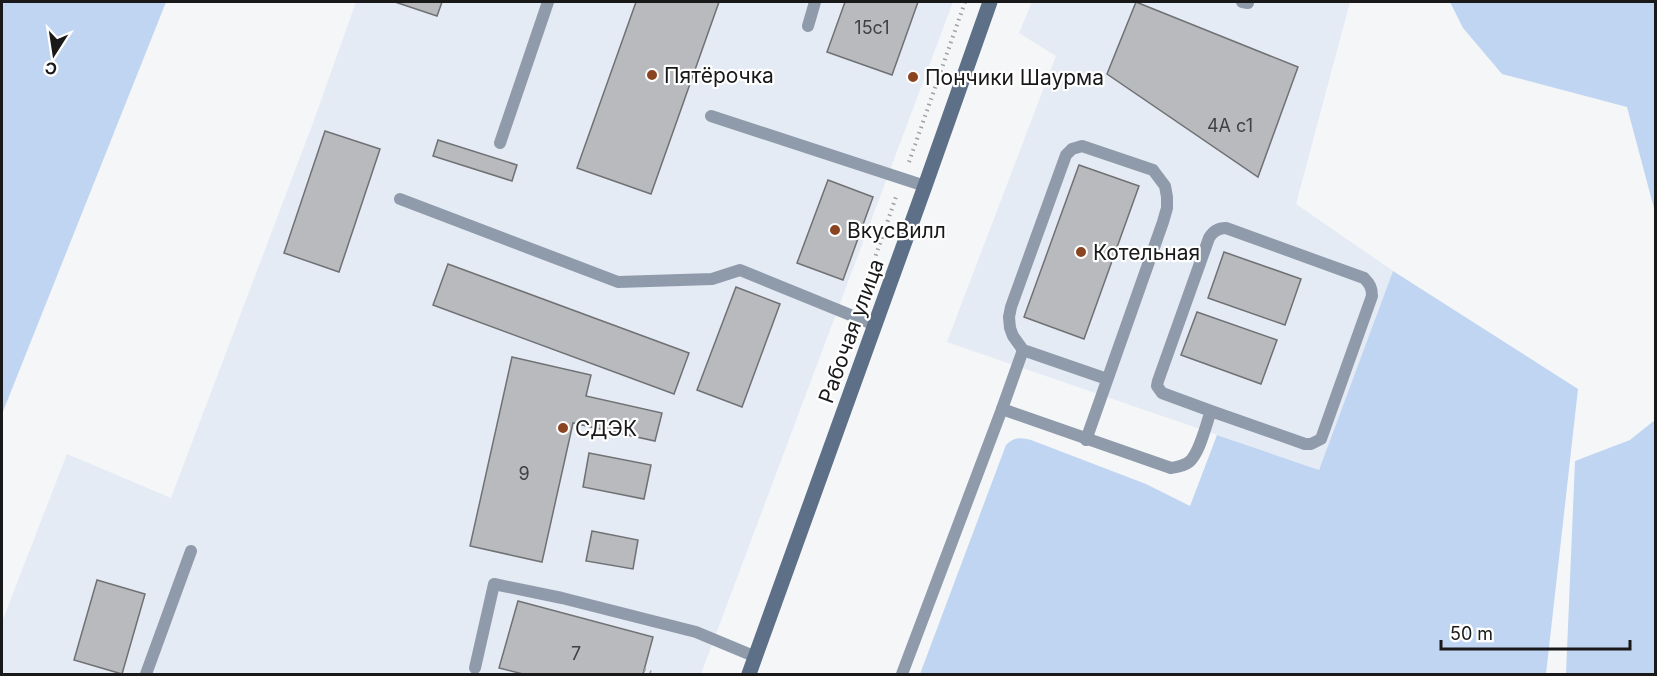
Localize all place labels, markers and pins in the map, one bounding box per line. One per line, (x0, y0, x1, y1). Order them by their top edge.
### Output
place label: Пятёрочка (664, 63, 774, 88)
place label: Пончики Шаурма (925, 65, 1104, 90)
marker: Пятёрочка (645, 68, 659, 82)
marker: Пончики Шаурма (906, 70, 920, 84)
place label: ВкусВилл (847, 218, 946, 243)
marker: ВкусВилл (828, 223, 842, 237)
place label: Котельная (1093, 240, 1200, 265)
marker: Котельная (1074, 245, 1088, 259)
place label: СДЭК (575, 416, 637, 441)
marker: СДЭК (556, 421, 570, 435)

